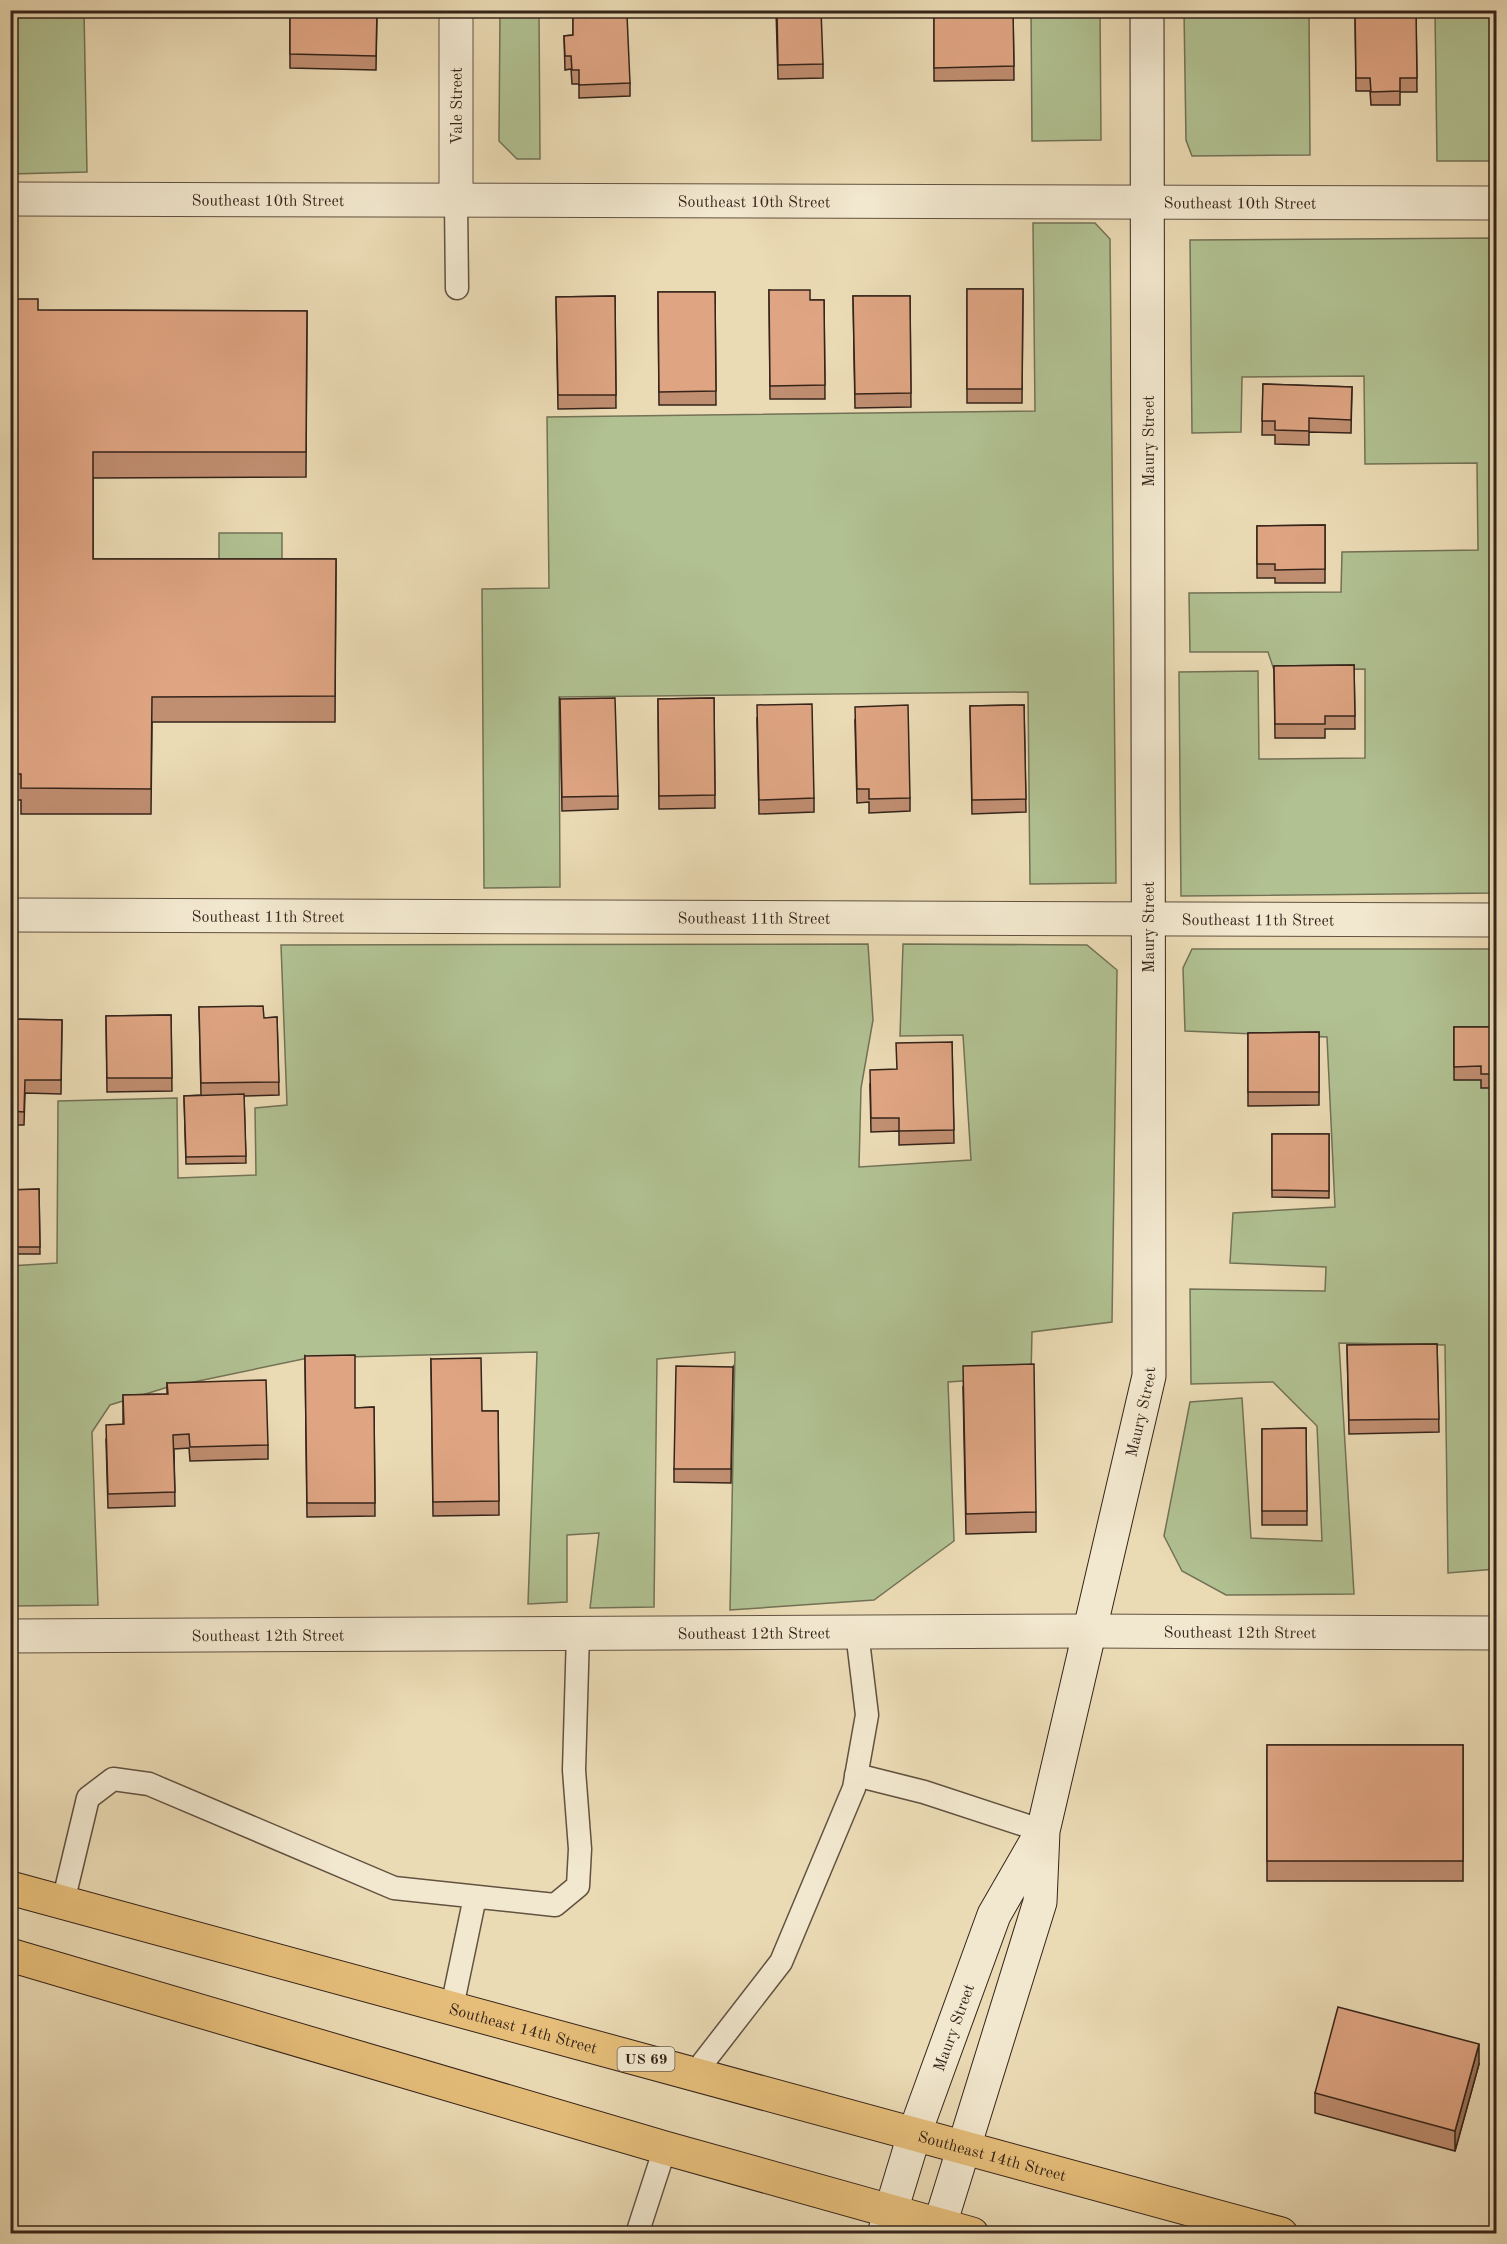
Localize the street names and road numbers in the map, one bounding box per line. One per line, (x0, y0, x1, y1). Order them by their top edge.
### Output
street label: Vale Street (450, 67, 466, 145)
street label: Southeast 10th Street (192, 193, 345, 210)
street label: Southeast 10th Street (678, 195, 831, 211)
street label: Southeast 10th Street (1164, 196, 1317, 213)
street label: Maury Street (1142, 395, 1158, 487)
street label: Maury Street (1142, 881, 1158, 973)
street label: Southeast 11th Street (192, 910, 345, 926)
street label: Southeast 11th Street (678, 911, 831, 928)
street label: Southeast 11th Street (1182, 913, 1335, 929)
street label: Maury Street (1124, 1367, 1160, 1459)
street label: Southeast 12th Street (1164, 1625, 1317, 1642)
street label: Southeast 12th Street (678, 1626, 831, 1643)
street label: Southeast 12th Street (192, 1628, 345, 1645)
street label: Maury Street (932, 1982, 978, 2074)
street label: Southeast 14th Street (447, 2002, 599, 2058)
road number: US 69 (618, 2047, 674, 2071)
street label: Southeast 14th Street (916, 2130, 1068, 2185)

